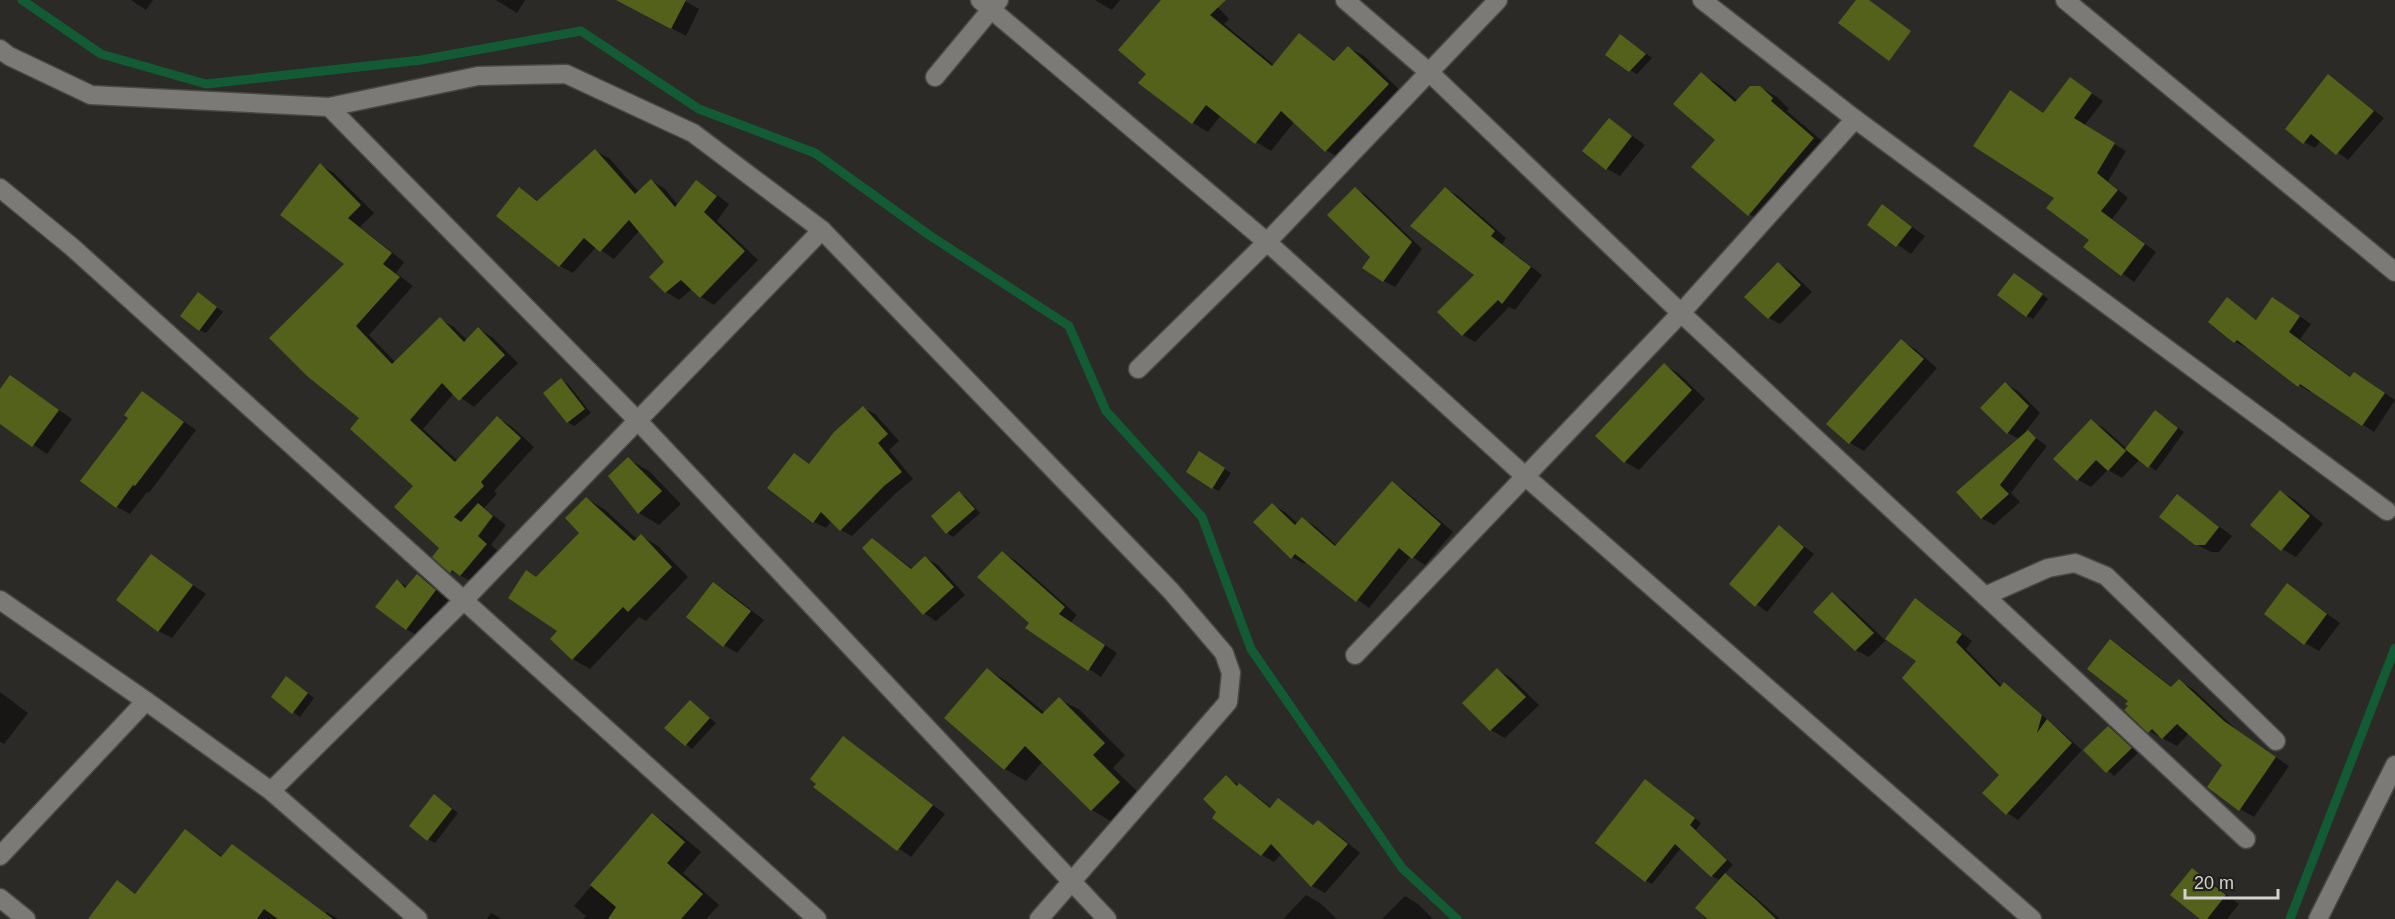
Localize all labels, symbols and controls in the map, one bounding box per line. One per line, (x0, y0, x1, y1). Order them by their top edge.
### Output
scale bar (2185, 862, 2278, 900)
text: 20 m (2194, 873, 2234, 893)

